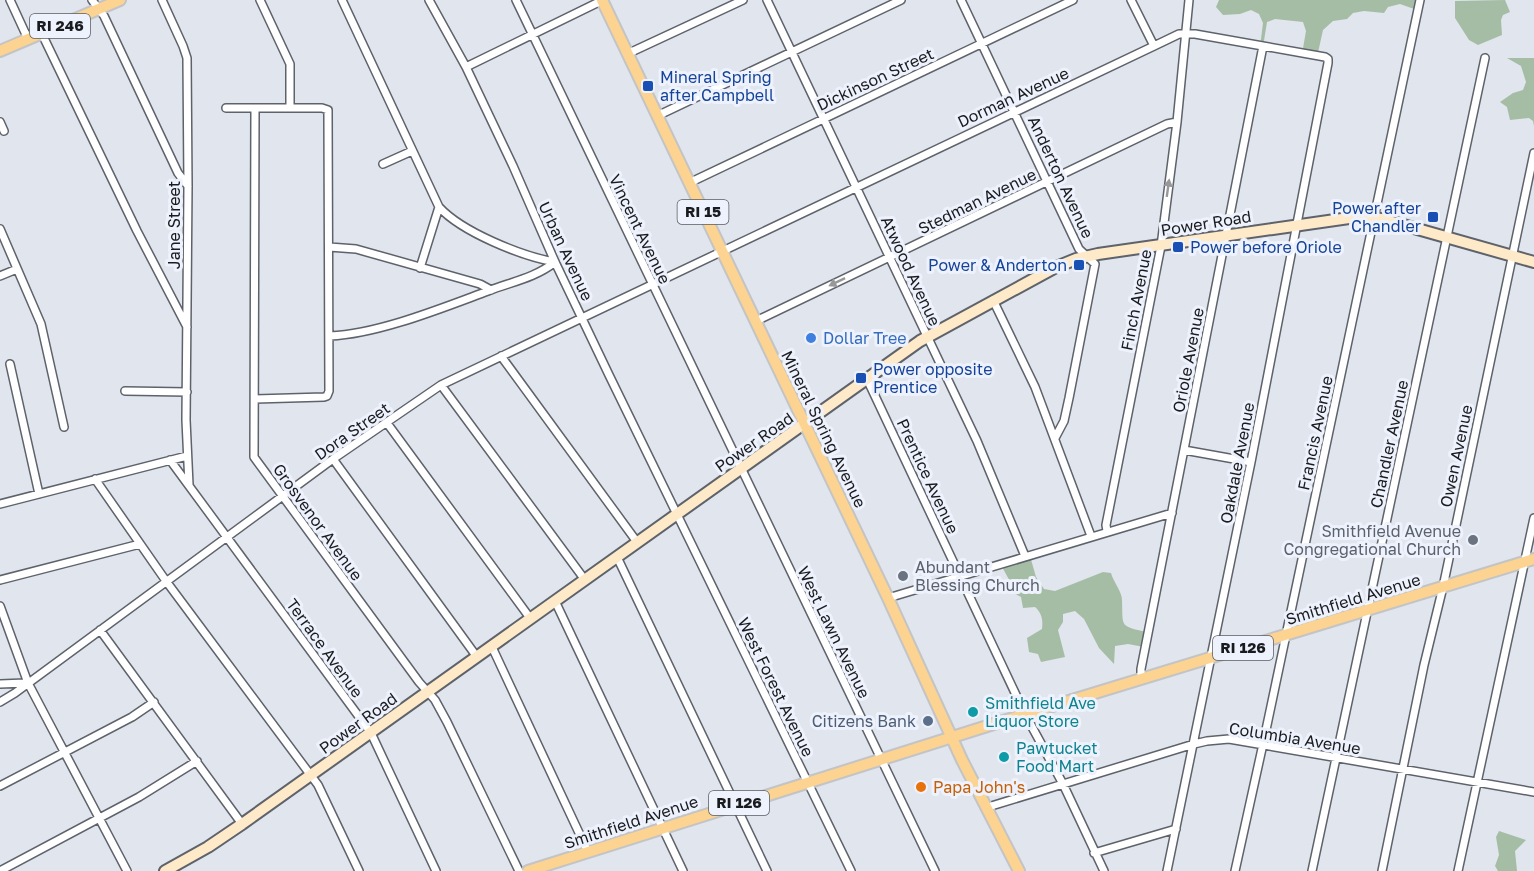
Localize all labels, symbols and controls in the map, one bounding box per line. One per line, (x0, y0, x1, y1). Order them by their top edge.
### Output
road number: RI 246 (30, 14, 90, 38)
street label: Dickinson Street (813, 43, 937, 115)
street label: Dorman Avenue (954, 62, 1072, 132)
place label: Mineral Spring after Campbell (660, 67, 774, 105)
marker: Mineral Spring after Campbell (641, 79, 655, 93)
street label: Anderton Avenue (1024, 113, 1098, 241)
street label: Stedman Avenue (915, 164, 1039, 238)
street label: Vincent Avenue (605, 171, 675, 287)
one-way arrow (1164, 178, 1173, 197)
street label: Jane Street (164, 181, 184, 269)
street label: Urban Avenue (534, 198, 598, 304)
place label: Power after Chandler (1332, 198, 1421, 236)
road number: RI 15 (678, 200, 728, 224)
street label: Power Road (1159, 206, 1253, 240)
marker: Power after Chandler (1426, 210, 1440, 224)
street label: Atwood Avenue (877, 213, 945, 329)
place label: Power before Oriole (1190, 237, 1342, 257)
marker: Power before Oriole (1171, 240, 1185, 254)
street label: Finch Avenue (1116, 248, 1156, 352)
place label: Power & Anderton (928, 255, 1067, 275)
marker: Power & Anderton (1072, 258, 1086, 272)
one-way arrow (828, 278, 845, 287)
street label: Oriole Avenue (1168, 306, 1208, 414)
place label: Dollar Tree (823, 328, 906, 348)
marker: Dollar Tree (804, 331, 818, 345)
street label: Mineral Spring Avenue (777, 347, 871, 511)
place label: Power opposite Prentice (873, 359, 992, 397)
marker: Power opposite Prentice (854, 371, 868, 385)
street label: Francis Avenue (1293, 374, 1337, 492)
street label: Chandler Avenue (1366, 378, 1412, 510)
street label: Dora Street (311, 398, 393, 464)
street label: Oakdale Avenue (1215, 401, 1259, 525)
street label: Owen Avenue (1435, 403, 1477, 509)
street label: Power Road (711, 408, 797, 476)
street label: Prentice Avenue (893, 415, 963, 537)
street label: Grosvenor Avenue (269, 460, 367, 584)
place label: Smithfield Avenue Congregational Church (1283, 521, 1461, 559)
marker: Smithfield Avenue Congregational Church (1466, 533, 1480, 547)
place label: Abundant Blessing Church (915, 557, 1040, 595)
street label: West Lawn Avenue (793, 563, 875, 701)
marker: Abundant Blessing Church (896, 569, 910, 583)
street label: Smithfield Avenue (1283, 569, 1423, 629)
street label: Terrace Avenue (282, 595, 368, 701)
street label: West Forest Avenue (734, 614, 818, 760)
road number: RI 126 (1213, 636, 1273, 660)
street label: Power Road (315, 688, 401, 758)
place label: Smithfield Ave Liquor Store (985, 693, 1096, 731)
marker: Smithfield Ave Liquor Store (966, 705, 980, 719)
place label: Citizens Bank (812, 711, 916, 731)
marker: Citizens Bank (921, 714, 935, 728)
street label: Columbia Avenue (1228, 718, 1362, 758)
place label: Pawtucket Food Mart (1016, 738, 1098, 776)
marker: Pawtucket Food Mart (997, 750, 1011, 764)
place label: Papa John's (933, 777, 1025, 797)
marker: Papa John's (914, 780, 928, 794)
street label: Smithfield Avenue (562, 791, 700, 853)
road number: RI 126 (709, 791, 769, 815)

